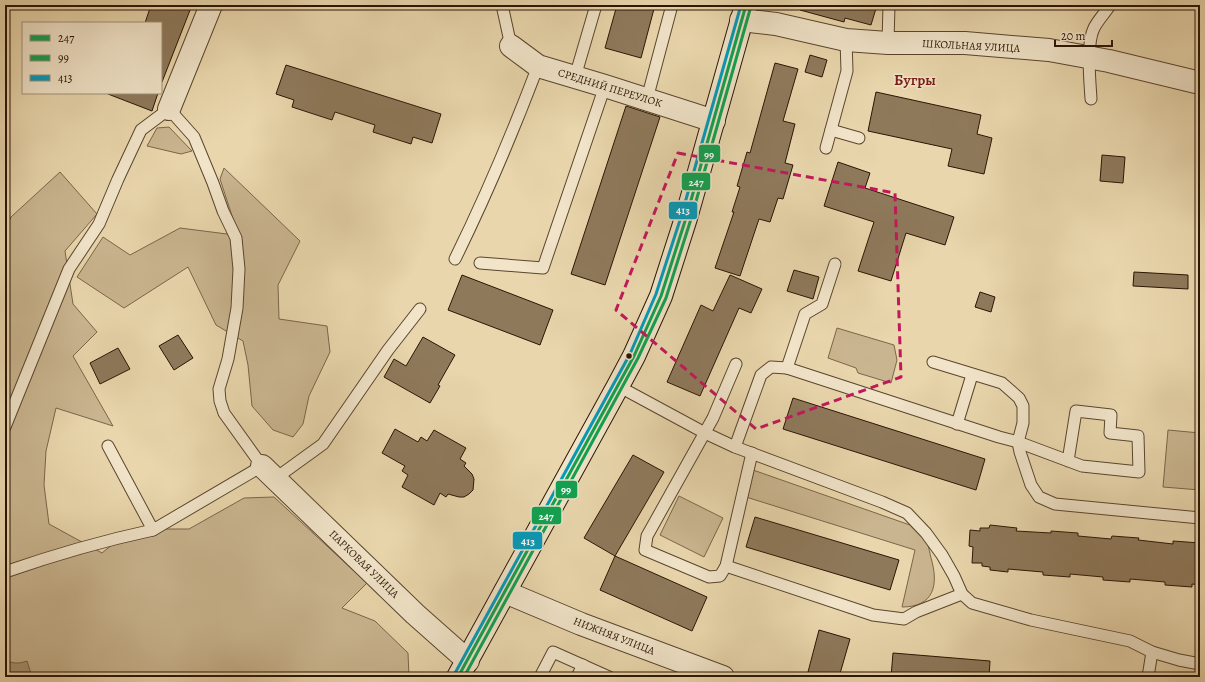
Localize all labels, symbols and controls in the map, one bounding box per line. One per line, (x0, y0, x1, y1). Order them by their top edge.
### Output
legend (22, 22, 162, 94)
scale bar (1055, 22, 1112, 48)
text: 20 m (1061, 28, 1085, 44)
text: 247 (58, 30, 75, 46)
street label: ШКОЛЬНАЯ УЛИЦА (922, 36, 1021, 56)
text: 99 (58, 50, 69, 66)
street label: СРЕДНИЙ ПЕРЕУЛОК (556, 65, 664, 111)
text: 413 (58, 70, 73, 86)
district label: Бугры (894, 70, 936, 90)
line badge: 99 (698, 144, 721, 163)
text: 99 (704, 147, 714, 162)
line badge: 247 (681, 172, 711, 191)
text: 247 (688, 175, 704, 190)
line badge: 413 (668, 201, 698, 220)
text: 413 (676, 203, 690, 218)
unlabelled marker (624, 351, 634, 361)
line badge: 99 (555, 480, 578, 499)
text: 99 (561, 482, 571, 497)
line badge: 247 (531, 506, 562, 525)
text: 247 (538, 509, 554, 524)
street label: ПАРКОВАЯ УЛИЦА (326, 527, 403, 602)
line badge: 413 (512, 531, 543, 550)
text: 413 (521, 534, 535, 549)
street label: НИЖНЯЯ УЛИЦА (571, 614, 657, 659)

